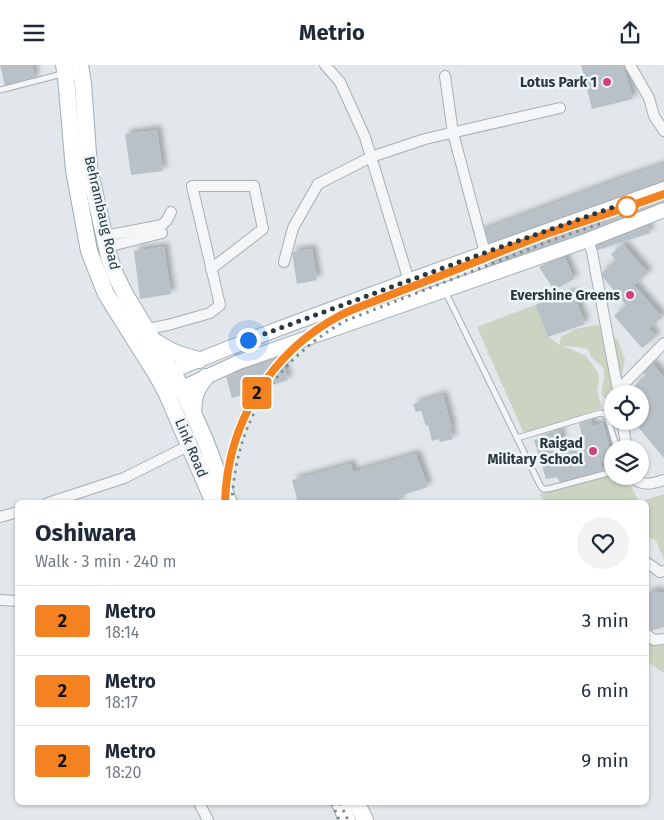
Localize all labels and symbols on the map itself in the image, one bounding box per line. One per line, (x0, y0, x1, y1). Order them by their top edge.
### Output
place label: Lotus Park 1 (520, 74, 597, 91)
marker: Lotus Park 1 (601, 76, 613, 88)
street label: Behrambaug Road (81, 155, 123, 271)
unlabelled marker (616, 196, 638, 218)
place label: Evershine Greens (510, 287, 620, 304)
marker: Evershine Greens (624, 289, 636, 301)
your location (236, 328, 261, 353)
line badge: 2 (241, 377, 273, 409)
street label: Link Road (171, 416, 211, 480)
place label: Raigad Military School (488, 435, 584, 468)
marker: Raigad Military School (587, 445, 599, 457)

